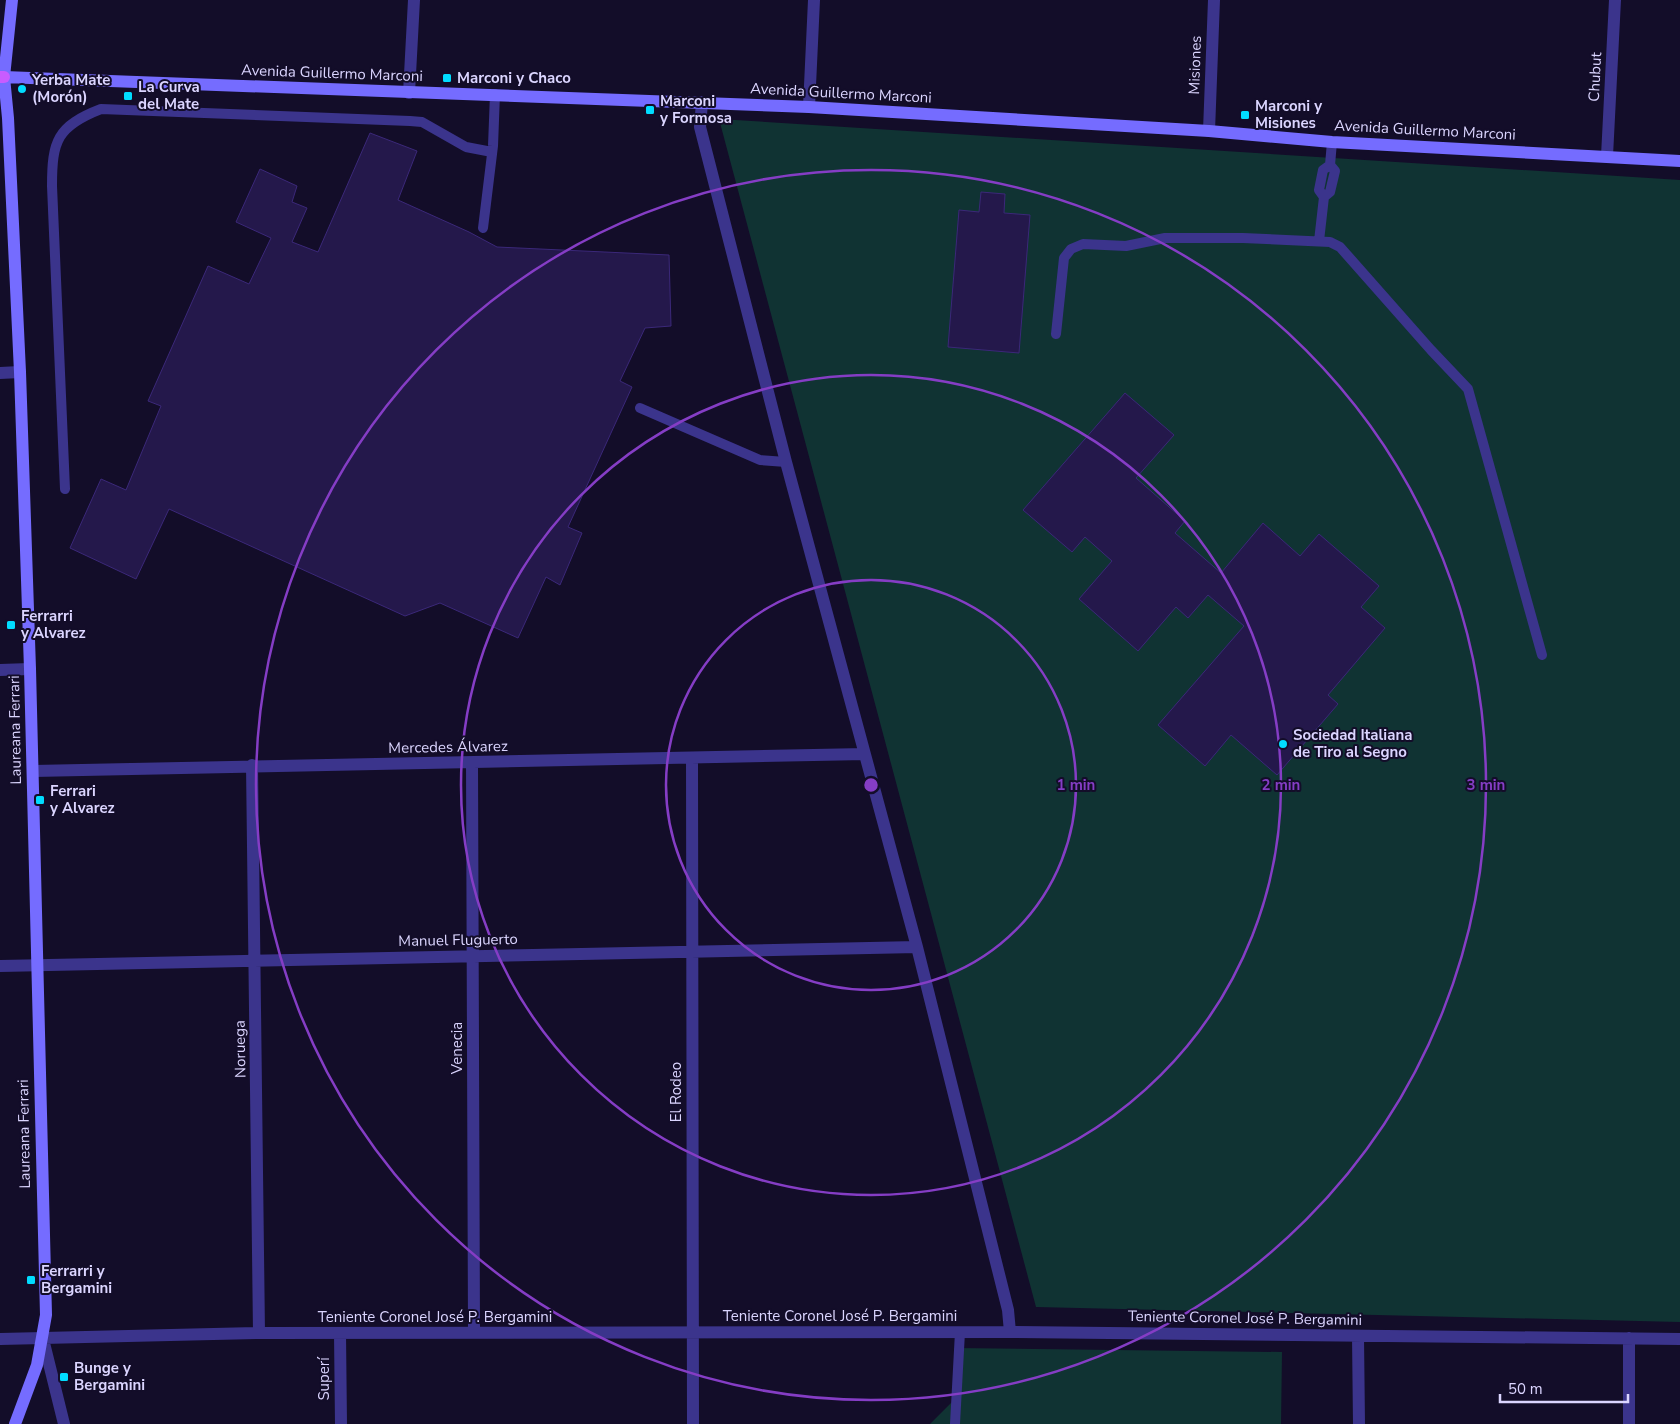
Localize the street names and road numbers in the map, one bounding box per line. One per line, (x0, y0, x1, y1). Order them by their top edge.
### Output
street label: Misiones (1184, 35, 1206, 95)
street label: Chubut (1584, 51, 1606, 102)
street label: Avenida Guillermo Marconi (241, 60, 423, 86)
street label: Avenida Guillermo Marconi (750, 78, 932, 108)
street label: Avenida Guillermo Marconi (1334, 115, 1516, 145)
street label: Laureana Ferrari (4, 675, 26, 785)
street label: Mercedes Álvarez (388, 736, 508, 758)
street label: Manuel Fluguerto (398, 929, 518, 951)
street label: Noruega (229, 1020, 251, 1078)
street label: Venecia (447, 1022, 467, 1075)
street label: El Rodeo (666, 1062, 686, 1122)
street label: Laureana Ferrari (13, 1079, 35, 1189)
street label: Teniente Coronel José P. Bergamini (723, 1306, 957, 1326)
street label: Teniente Coronel José P. Bergamini (1128, 1306, 1362, 1330)
street label: Teniente Coronel José P. Bergamini (318, 1307, 552, 1327)
street label: Superí (314, 1356, 334, 1401)

